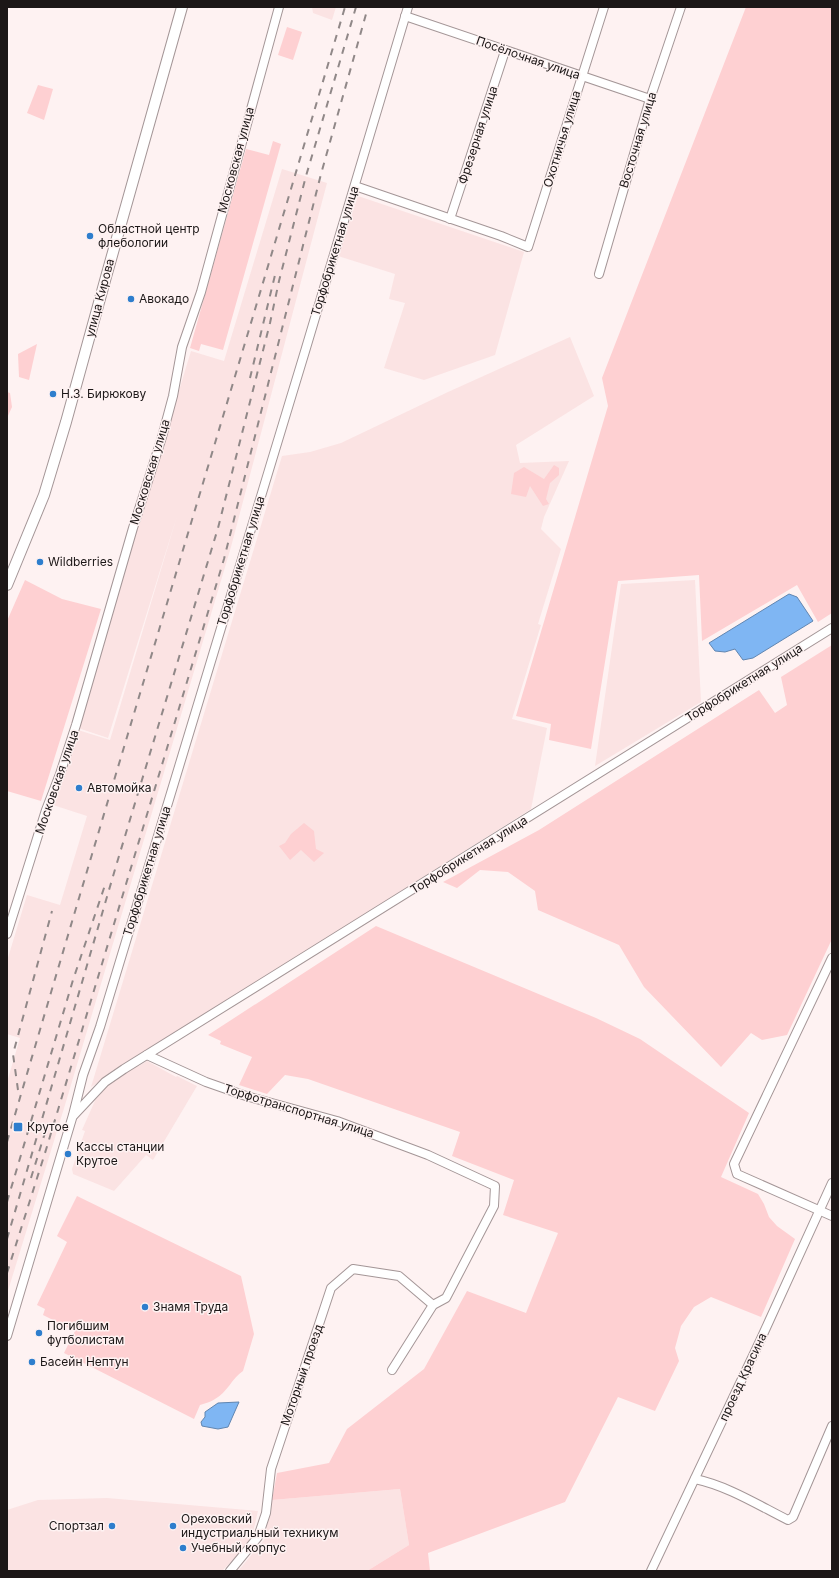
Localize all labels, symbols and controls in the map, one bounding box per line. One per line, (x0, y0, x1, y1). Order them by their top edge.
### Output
street label: Посёлочная улица (474, 33, 582, 82)
street label: Фрезерная улица (455, 84, 500, 186)
street label: Охотничья улица (540, 89, 583, 189)
street label: Восточная улица (616, 90, 659, 190)
street label: Московская улица (214, 105, 257, 215)
street label: Торфобрикетная улица (308, 184, 361, 318)
place label: Областной центр флебологии (98, 221, 200, 250)
marker: Областной центр флебологии (85, 231, 95, 241)
street label: улица Кирова (82, 257, 117, 339)
place label: Авокадо (139, 291, 189, 306)
marker: Авокадо (126, 294, 136, 304)
place label: Н.З. Бирюкову (61, 386, 147, 401)
marker: Н.З. Бирюкову (48, 389, 58, 399)
street label: Московская улица (126, 417, 173, 526)
street label: Торфобрикетная улица (214, 494, 267, 628)
place label: Wildberries (48, 554, 113, 569)
marker: Wildberries (35, 557, 45, 567)
street label: Торфобрикетная улица (682, 640, 805, 725)
street label: Московская улица (32, 728, 81, 836)
place label: Автомойка (87, 780, 151, 795)
marker: Автомойка (74, 783, 84, 793)
street label: Торфобрикетная улица (120, 804, 173, 938)
street label: Торфобрикетная улица (407, 812, 530, 897)
street label: Торфотранспортная улица (222, 1081, 376, 1141)
place label: Крутое (27, 1119, 69, 1134)
marker: Крутое (12, 1121, 24, 1133)
place label: Кассы станции Крутое (76, 1139, 164, 1168)
marker: Кассы станции Крутое (63, 1149, 73, 1159)
place label: Знамя Труда (153, 1299, 228, 1314)
marker: Знамя Труда (140, 1302, 150, 1312)
place label: Погибшим футболистам (47, 1318, 124, 1347)
street label: Моторный проезд (277, 1322, 326, 1428)
marker: Погибшим футболистам (34, 1328, 44, 1338)
street label: проезд Красина (716, 1330, 770, 1423)
place label: Басейн Нептун (40, 1354, 129, 1369)
marker: Басейн Нептун (27, 1357, 37, 1367)
place label: Ореховский индустриальный техникум (181, 1511, 338, 1540)
place label: Спортзал (49, 1518, 104, 1533)
marker: Спортзал (107, 1521, 117, 1531)
marker: Ореховский индустриальный техникум (168, 1521, 178, 1531)
place label: Учебный корпус (191, 1540, 286, 1555)
marker: Учебный корпус (178, 1543, 188, 1553)

